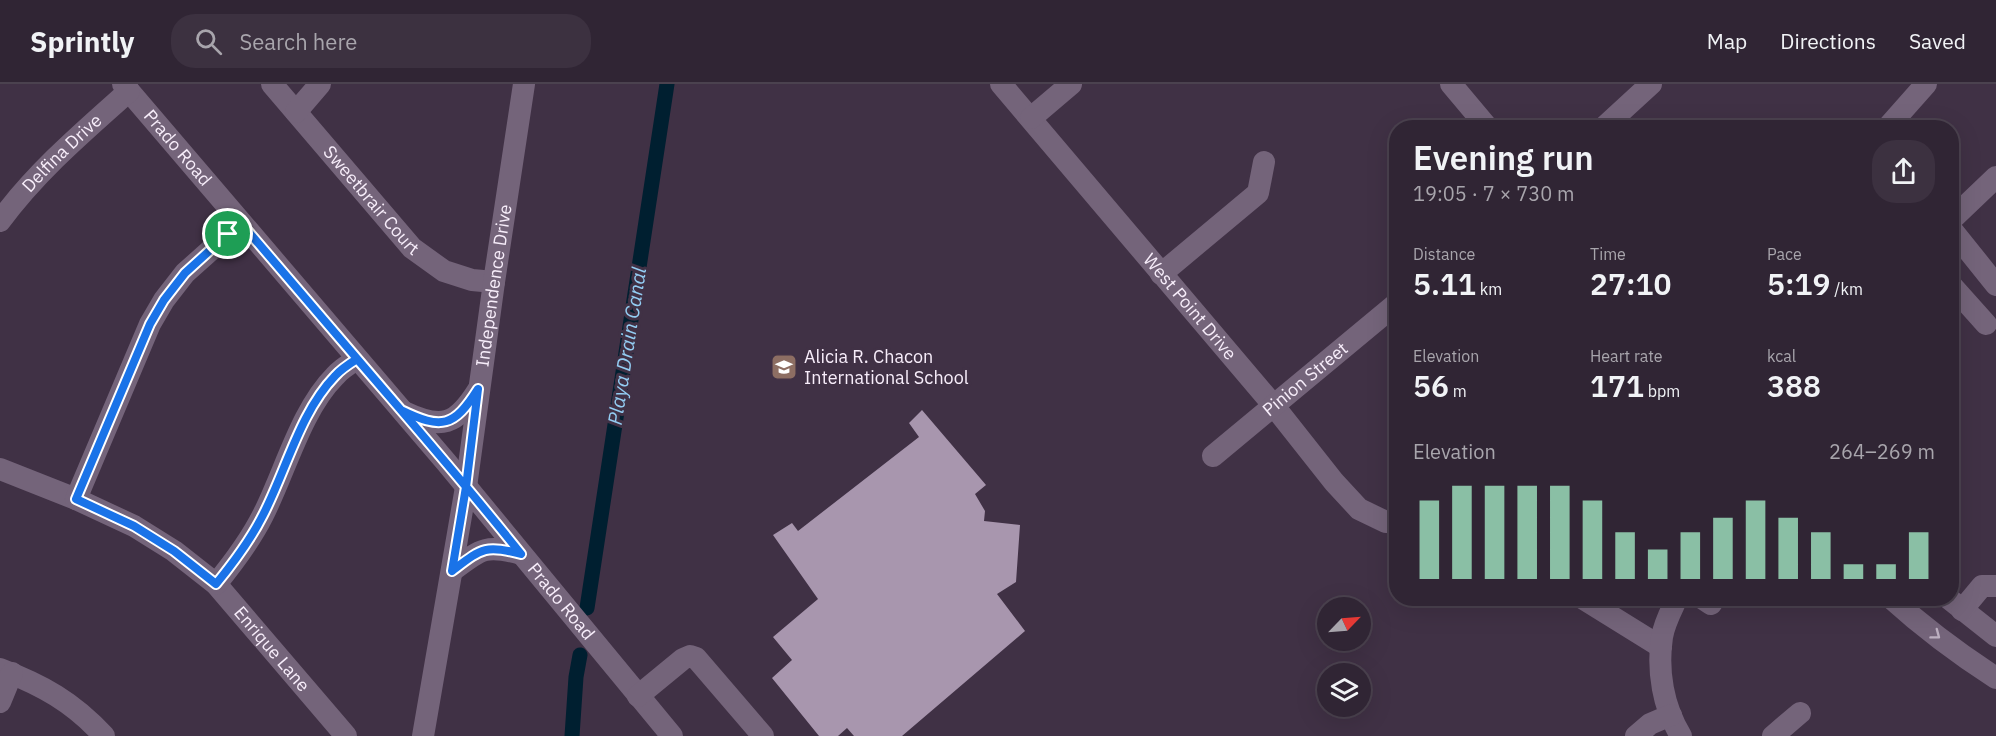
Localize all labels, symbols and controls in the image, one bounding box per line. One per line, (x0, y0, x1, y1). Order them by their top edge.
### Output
search box (171, 14, 591, 68)
text: Sprintly (30, 23, 135, 60)
icon: search (192, 25, 225, 58)
text: Search here (240, 27, 357, 56)
text: Map (1707, 27, 1747, 55)
text: Directions (1780, 27, 1876, 55)
text: Saved (1909, 27, 1966, 55)
street label: Prado Road (139, 105, 217, 190)
street label: Delfina Drive (17, 109, 107, 197)
text: Evening run (1413, 136, 1594, 179)
button: share (1872, 140, 1935, 203)
street label: Sweetbrair Court (319, 141, 424, 260)
text: 19:05 · 7 × 730 m (1413, 180, 1574, 207)
street label: Independence Drive (471, 203, 517, 368)
pin (202, 208, 253, 259)
icon: arrive (211, 217, 244, 250)
text: Distance (1413, 244, 1475, 264)
text: Time (1590, 244, 1626, 264)
text: Pace (1767, 244, 1802, 264)
street label: West Point Drive (1139, 248, 1242, 365)
water label: Playa Drain Canal (601, 264, 652, 427)
text: 5.11 (1413, 264, 1476, 303)
text: 27:10 (1590, 264, 1672, 303)
text: 5:19 (1767, 264, 1831, 303)
text: km (1476, 279, 1502, 299)
text: /km (1831, 279, 1863, 299)
street label: Pinion Street (1258, 337, 1352, 421)
place label: Alicia R. Chacon International School (804, 345, 969, 389)
text: Elevation (1413, 346, 1479, 366)
text: Heart rate (1590, 346, 1663, 366)
text: kcal (1767, 346, 1796, 366)
school or university icon: Alicia R. Chacon International School (769, 352, 799, 382)
text: 56 (1413, 366, 1449, 405)
text: 171 (1590, 366, 1644, 405)
text: 388 (1767, 366, 1821, 405)
text: m (1449, 381, 1467, 401)
text: bpm (1644, 381, 1680, 401)
text: Elevation (1413, 438, 1496, 465)
text: 264–269 m (1829, 438, 1935, 465)
street label: Prado Road (523, 558, 600, 644)
north arrow (1317, 597, 1371, 651)
map controls (1317, 597, 1371, 717)
street label: Enrique Lane (229, 601, 315, 696)
one-way arrow (1929, 628, 1940, 639)
button: layers (1317, 663, 1371, 717)

